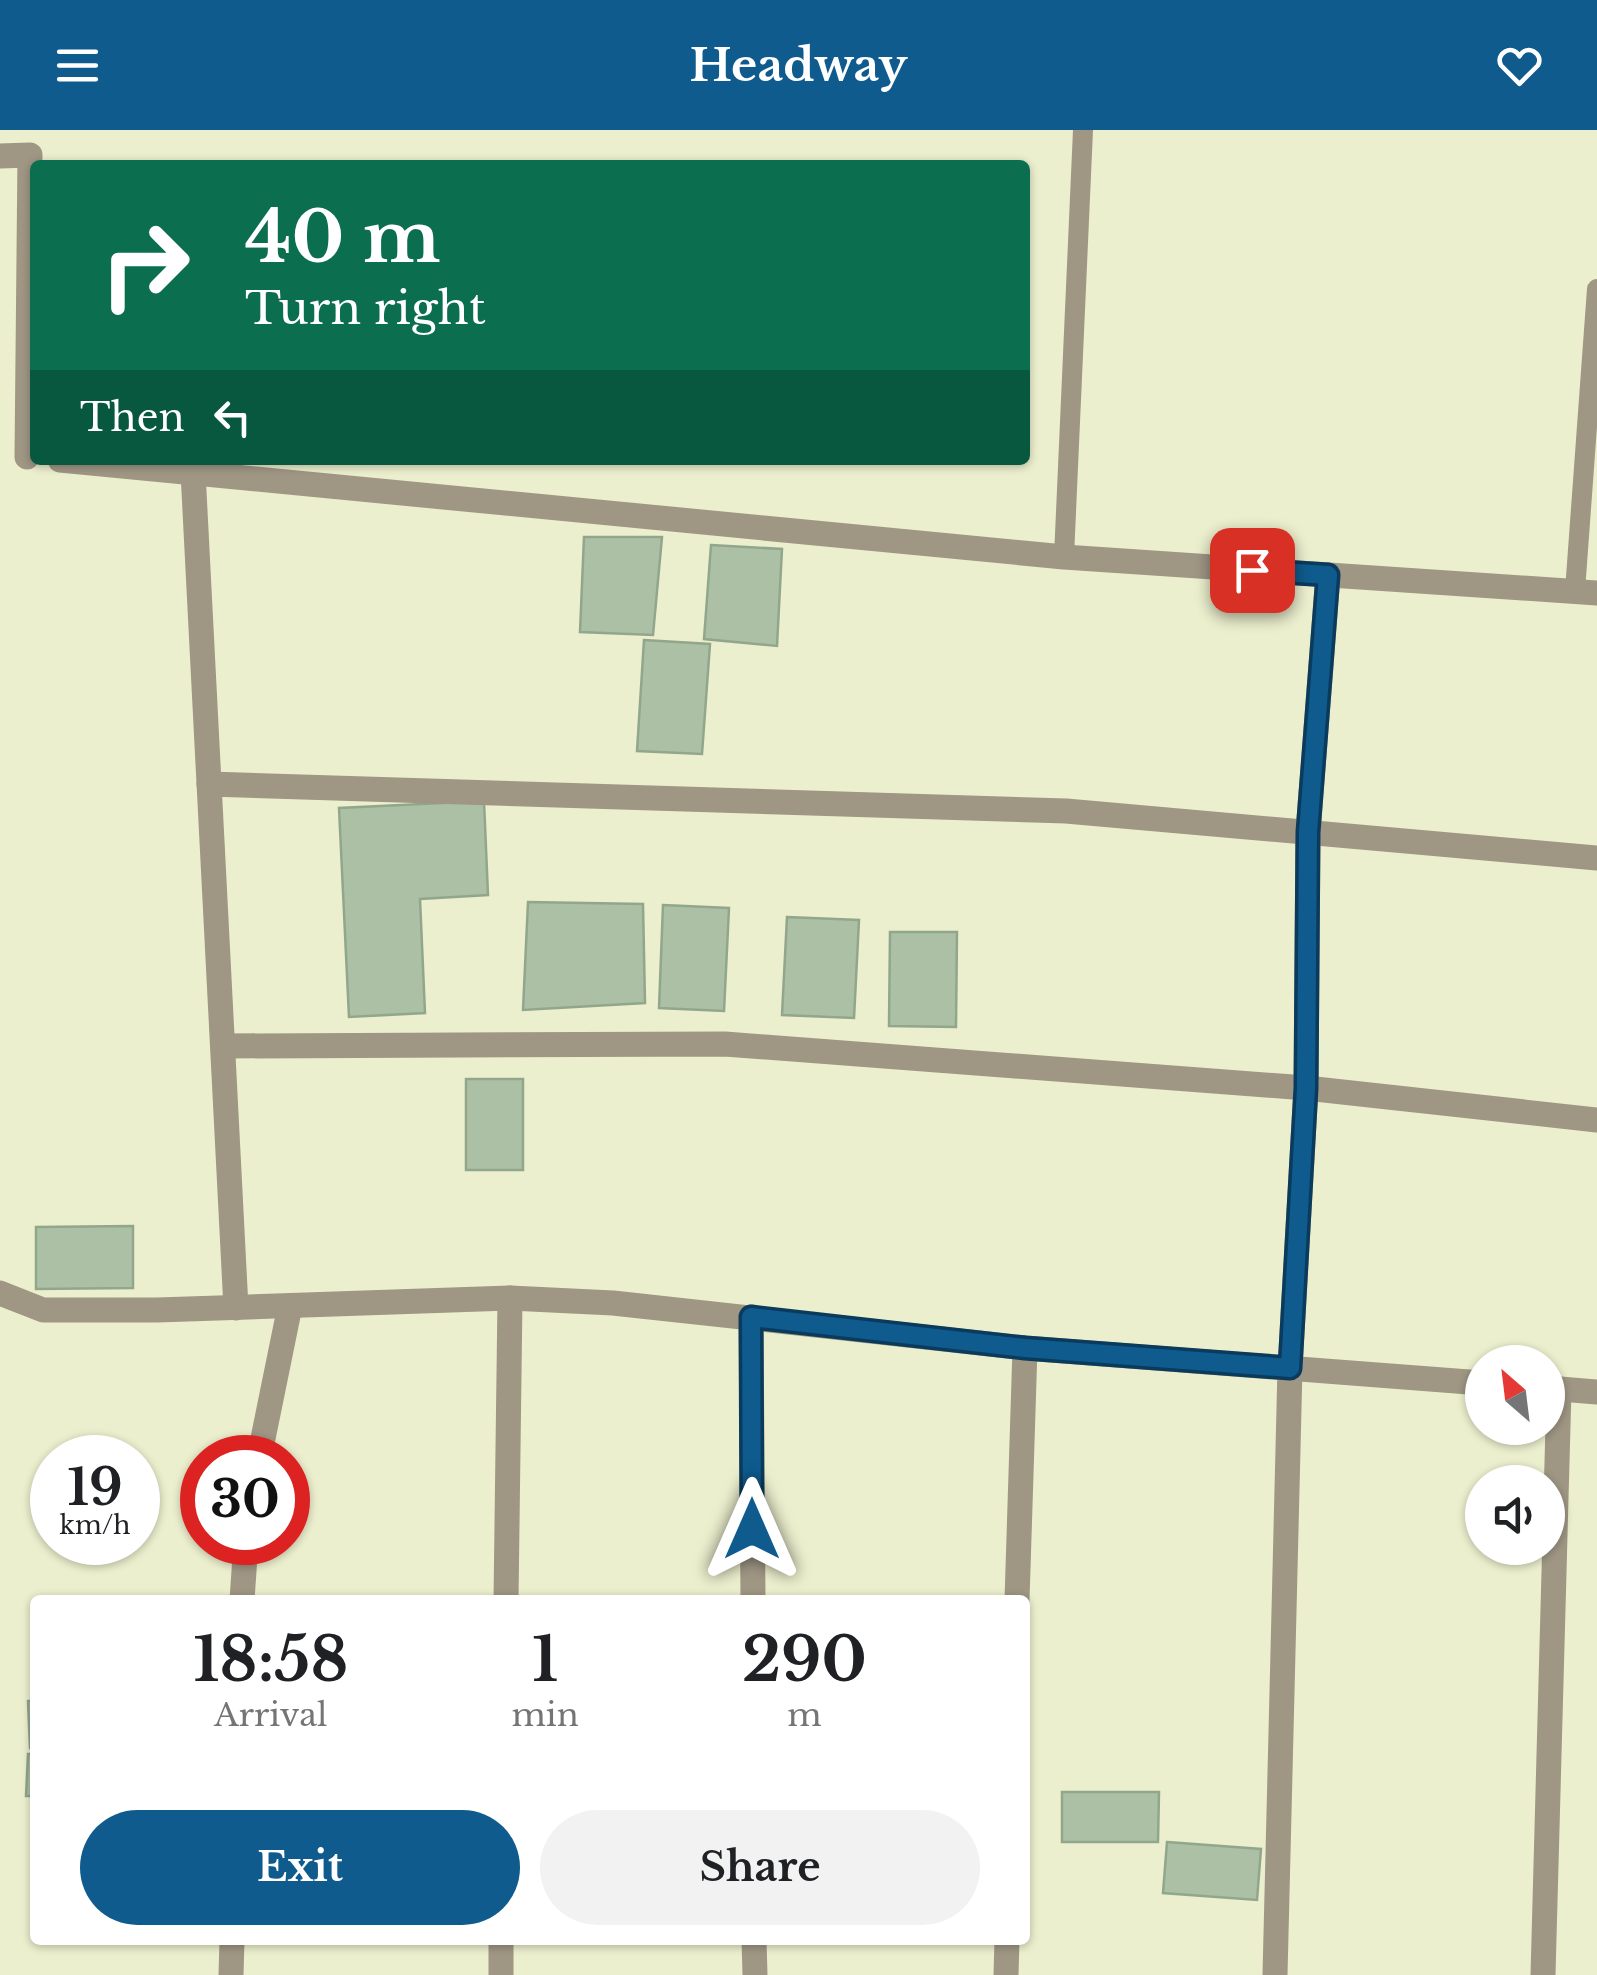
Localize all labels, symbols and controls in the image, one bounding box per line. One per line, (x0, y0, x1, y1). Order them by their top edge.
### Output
text: Headway (690, 37, 907, 93)
icon: menu (50, 38, 105, 93)
icon: heart (1492, 38, 1547, 93)
text: 40 m (245, 194, 440, 281)
icon: right (80, 200, 210, 330)
text: Turn right (245, 280, 486, 336)
icon: left (205, 390, 260, 445)
text: Then (80, 394, 185, 441)
pin (1210, 528, 1295, 613)
icon: arrive (1225, 543, 1280, 598)
north arrow (1465, 1345, 1565, 1445)
map controls (1465, 1345, 1565, 1565)
speed limit sign: 30 (180, 1435, 310, 1565)
text: 19 (67, 1456, 123, 1519)
button: sound (1465, 1465, 1565, 1565)
position arrow (700, 1477, 804, 1581)
text: km/h (60, 1510, 130, 1541)
text: 18:58 (193, 1623, 348, 1697)
text: 1 (532, 1623, 558, 1697)
text: 290 (742, 1623, 867, 1697)
text: Arrival (214, 1695, 327, 1735)
text: min (511, 1695, 579, 1735)
text: m (787, 1695, 822, 1735)
button: Exit (80, 1810, 520, 1925)
button: Share (540, 1810, 980, 1925)

